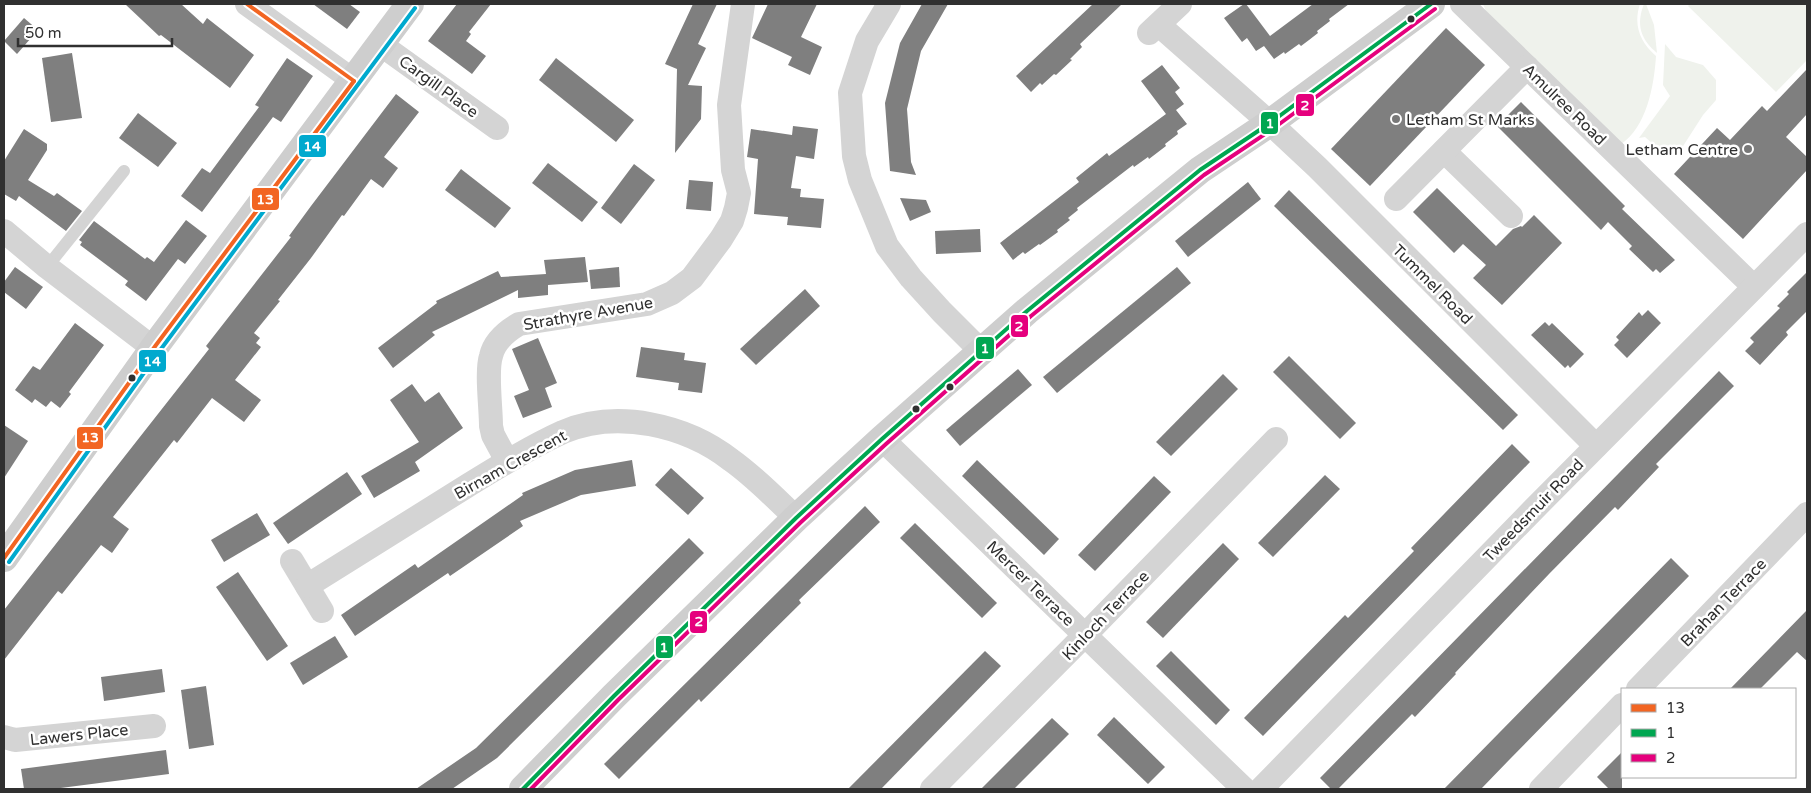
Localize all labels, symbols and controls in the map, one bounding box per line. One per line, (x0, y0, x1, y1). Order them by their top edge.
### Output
unlabelled marker (1406, 14, 1416, 24)
scale bar (18, 15, 171, 47)
text: 50 m (25, 24, 62, 42)
street label: Cargill Place (395, 51, 482, 122)
street label: Amulree Road (1518, 60, 1610, 150)
line badge: 2 (1295, 93, 1315, 117)
text: 2 (1301, 97, 1310, 114)
place label: Letham St Marks (1406, 110, 1535, 130)
line badge: 1 (1260, 111, 1279, 135)
marker: Letham St Marks (1390, 113, 1402, 125)
text: 1 (1266, 115, 1274, 132)
line badge: 14 (298, 134, 327, 158)
text: 14 (303, 138, 321, 155)
place label: Letham Centre (1626, 140, 1738, 160)
marker: Letham Centre (1742, 143, 1754, 155)
line badge: 13 (251, 187, 280, 211)
text: 13 (256, 191, 274, 208)
street label: Tummel Road (1388, 240, 1477, 329)
street label: Strathyre Avenue (522, 293, 655, 335)
line badge: 2 (1010, 314, 1029, 338)
text: 2 (1015, 318, 1024, 335)
line badge: 1 (975, 336, 995, 360)
text: 1 (981, 340, 989, 357)
line badge: 14 (138, 349, 167, 373)
text: 14 (143, 353, 161, 370)
unlabelled marker (127, 373, 137, 383)
unlabelled marker (945, 382, 955, 392)
unlabelled marker (911, 404, 921, 414)
line badge: 13 (76, 426, 104, 450)
street label: Birnam Crescent (451, 426, 570, 504)
text: 13 (81, 429, 99, 446)
street label: Tweedsmuir Road (1479, 455, 1588, 567)
street label: Mercer Terrace (982, 537, 1078, 631)
street label: Brahan Terrace (1676, 554, 1771, 651)
street label: Kinloch Terrace (1058, 567, 1154, 665)
line badge: 2 (689, 610, 708, 634)
text: 2 (695, 613, 704, 630)
line badge: 1 (655, 635, 674, 659)
text: 1 (660, 639, 668, 656)
legend (1621, 688, 1796, 778)
text: 13 (1666, 699, 1685, 717)
street label: Lawers Place (29, 720, 129, 750)
text: 1 (1666, 724, 1675, 742)
text: 2 (1666, 749, 1675, 767)

